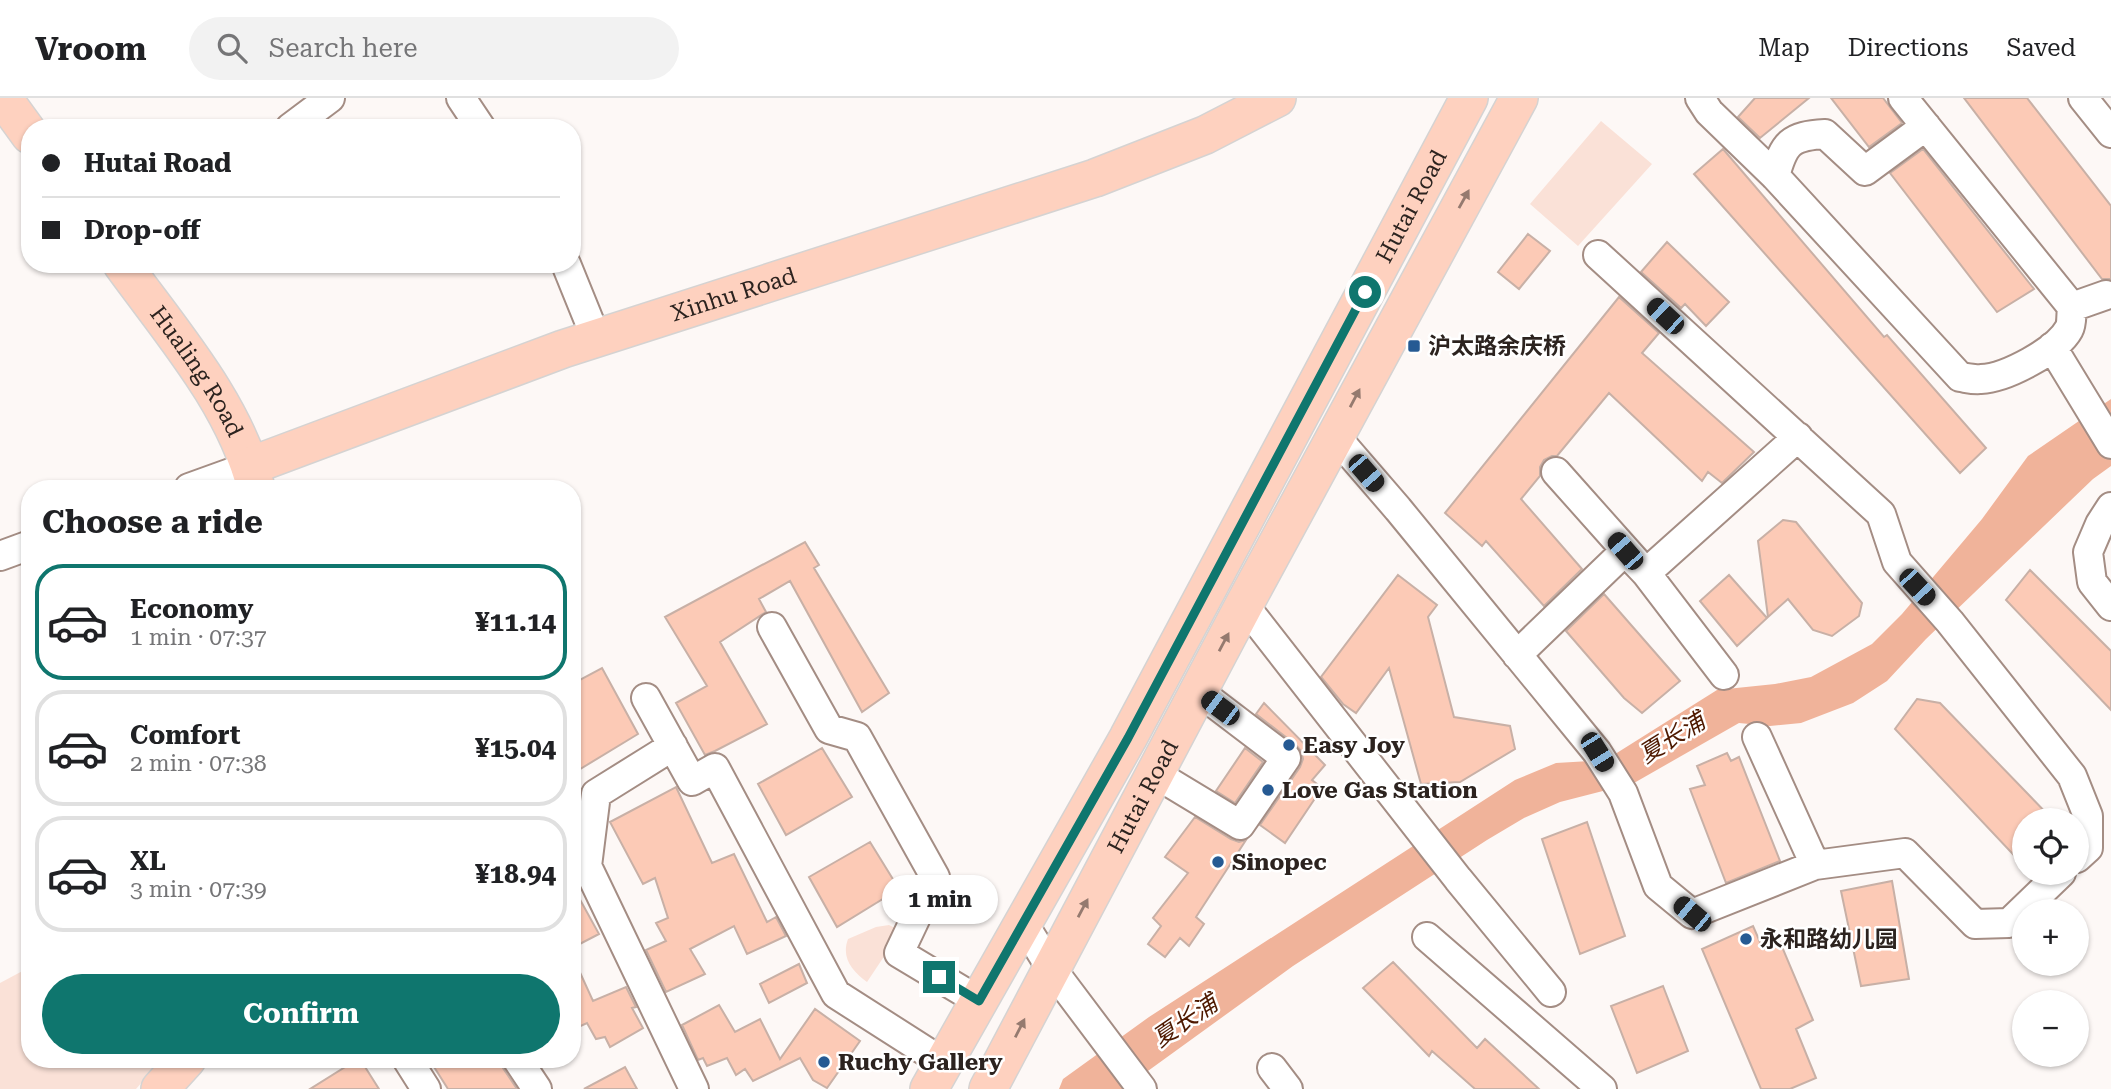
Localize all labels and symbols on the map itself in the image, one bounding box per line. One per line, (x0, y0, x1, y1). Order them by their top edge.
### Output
street label: Hutai Road (1370, 145, 1453, 267)
one-way arrow (1458, 189, 1470, 208)
street label: Xinhu Road (667, 261, 800, 327)
route start (1349, 276, 1381, 308)
car (1643, 294, 1688, 338)
street label: Hualing Road (145, 301, 249, 441)
place label: 沪太路余庆桥 (1428, 333, 1566, 360)
marker: 沪太路余庆桥 (1406, 338, 1422, 354)
one-way arrow (1349, 389, 1361, 408)
car (1345, 450, 1388, 496)
car (1604, 528, 1647, 574)
car (1895, 564, 1940, 610)
one-way arrow (1218, 632, 1230, 652)
car (1197, 687, 1244, 729)
water label: 夏长浦 (1634, 705, 1713, 769)
car (1577, 729, 1618, 775)
place label: Easy Joy (1303, 732, 1405, 759)
street label: Hutai Road (1102, 735, 1184, 858)
marker: Easy Joy (1281, 737, 1297, 753)
place label: Love Gas Station (1282, 777, 1478, 804)
marker: Love Gas Station (1260, 782, 1276, 798)
place label: Sinopec (1232, 849, 1327, 876)
marker: Sinopec (1210, 854, 1226, 870)
callout: 1 min (881, 876, 997, 924)
car (1670, 892, 1715, 936)
one-way arrow (1077, 898, 1089, 917)
place label: 永和路幼儿园 (1760, 926, 1898, 953)
marker: 永和路幼儿园 (1738, 931, 1754, 947)
route end (923, 961, 955, 993)
water label: 夏长浦 (1147, 987, 1226, 1053)
one-way arrow (1013, 1018, 1025, 1038)
place label: Ruchy Gallery (838, 1049, 1003, 1076)
marker: Ruchy Gallery (816, 1054, 832, 1070)

